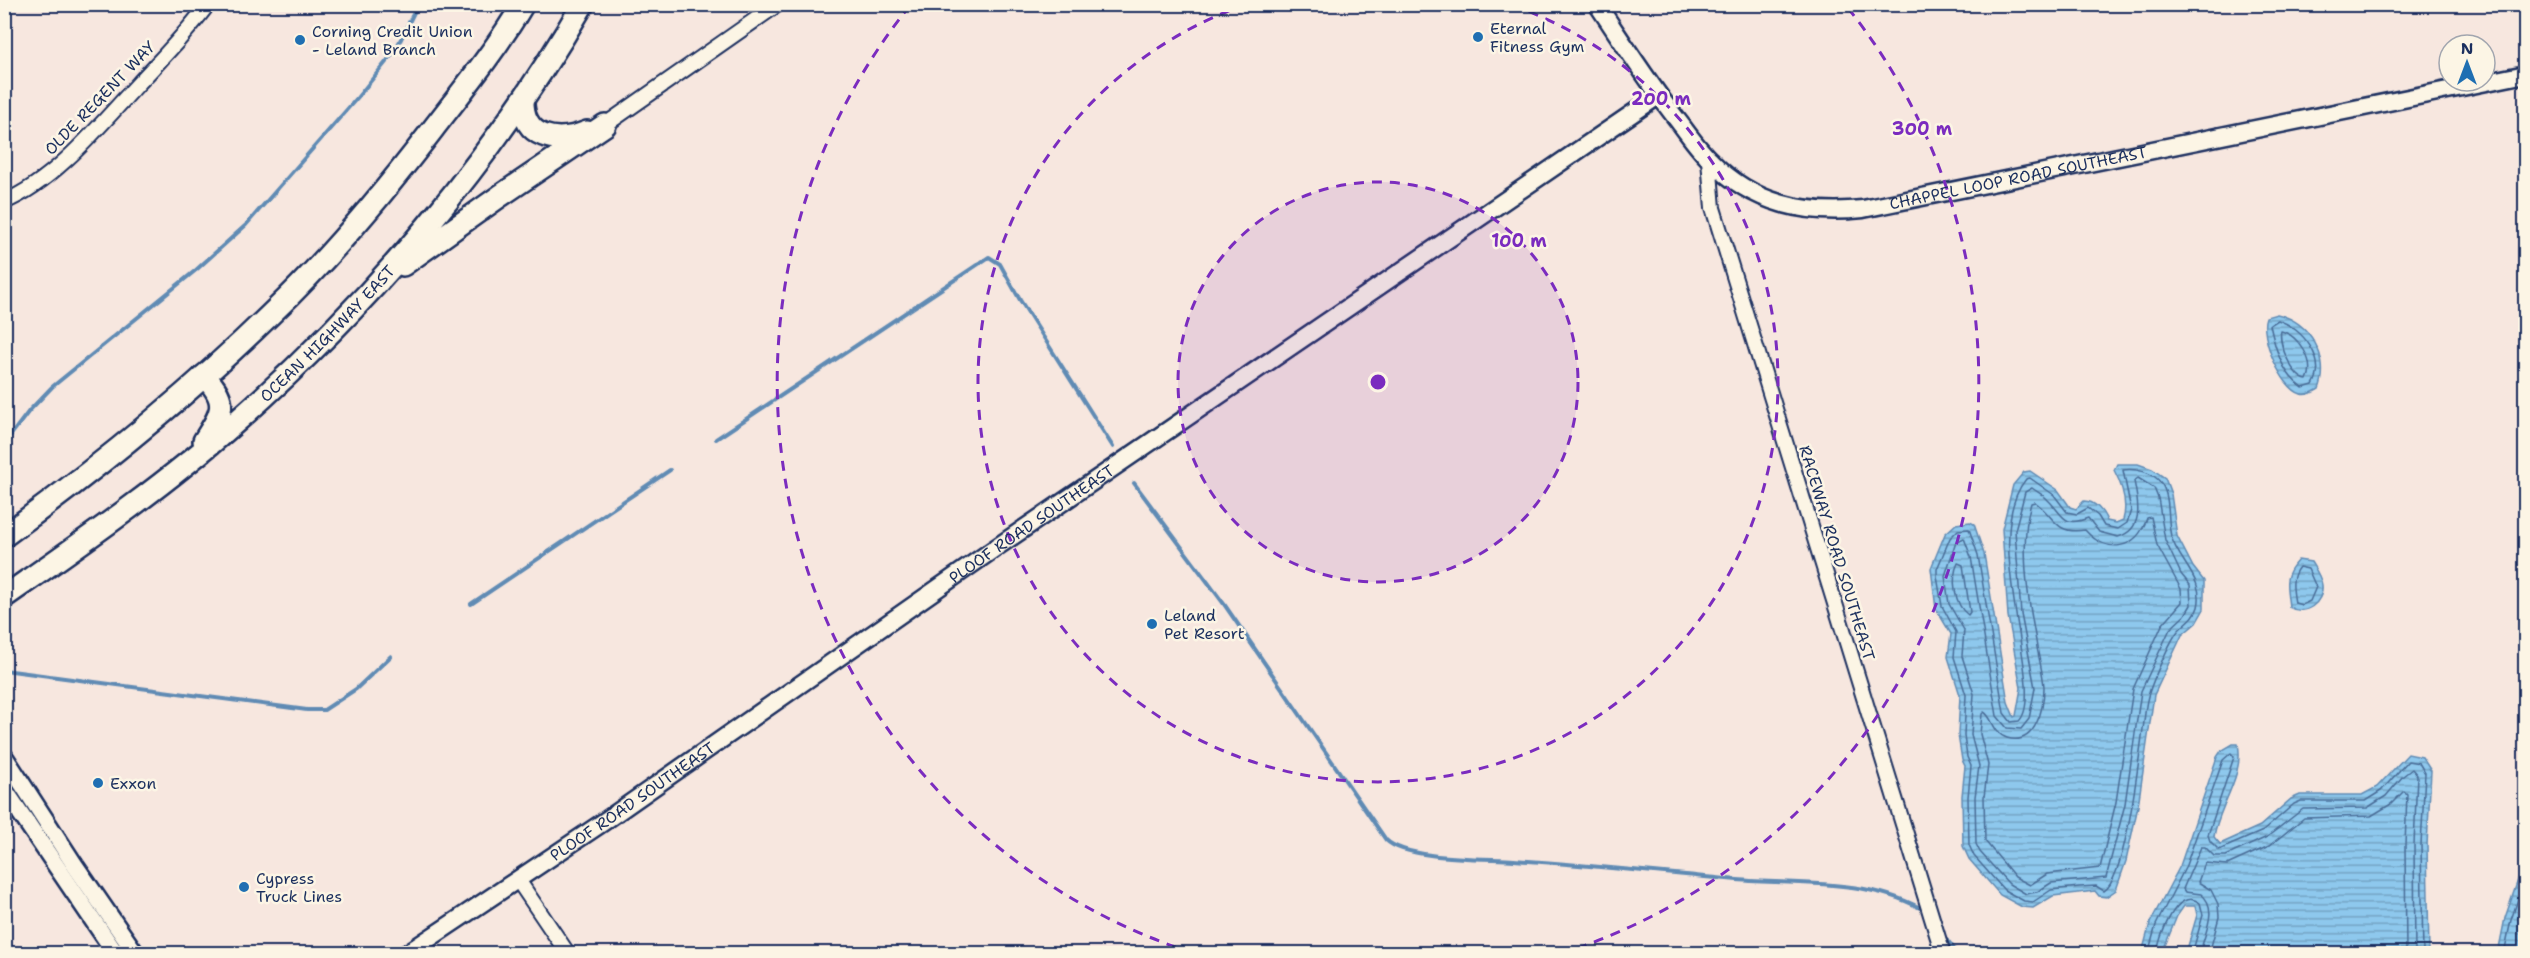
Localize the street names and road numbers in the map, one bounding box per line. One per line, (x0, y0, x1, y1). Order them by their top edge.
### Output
street label: OLDE REGENT WAY (40, 36, 160, 160)
street label: CHAPPEL LOOP ROAD SOUTHEAST (1888, 141, 2149, 214)
street label: OCEAN HIGHWAY EAST (255, 260, 399, 406)
street label: RACEWAY ROAD SOUTHEAST (1794, 443, 1880, 663)
street label: PLOOF ROAD SOUTHEAST (944, 460, 1118, 588)
street label: PLOOF ROAD SOUTHEAST (546, 737, 719, 866)

